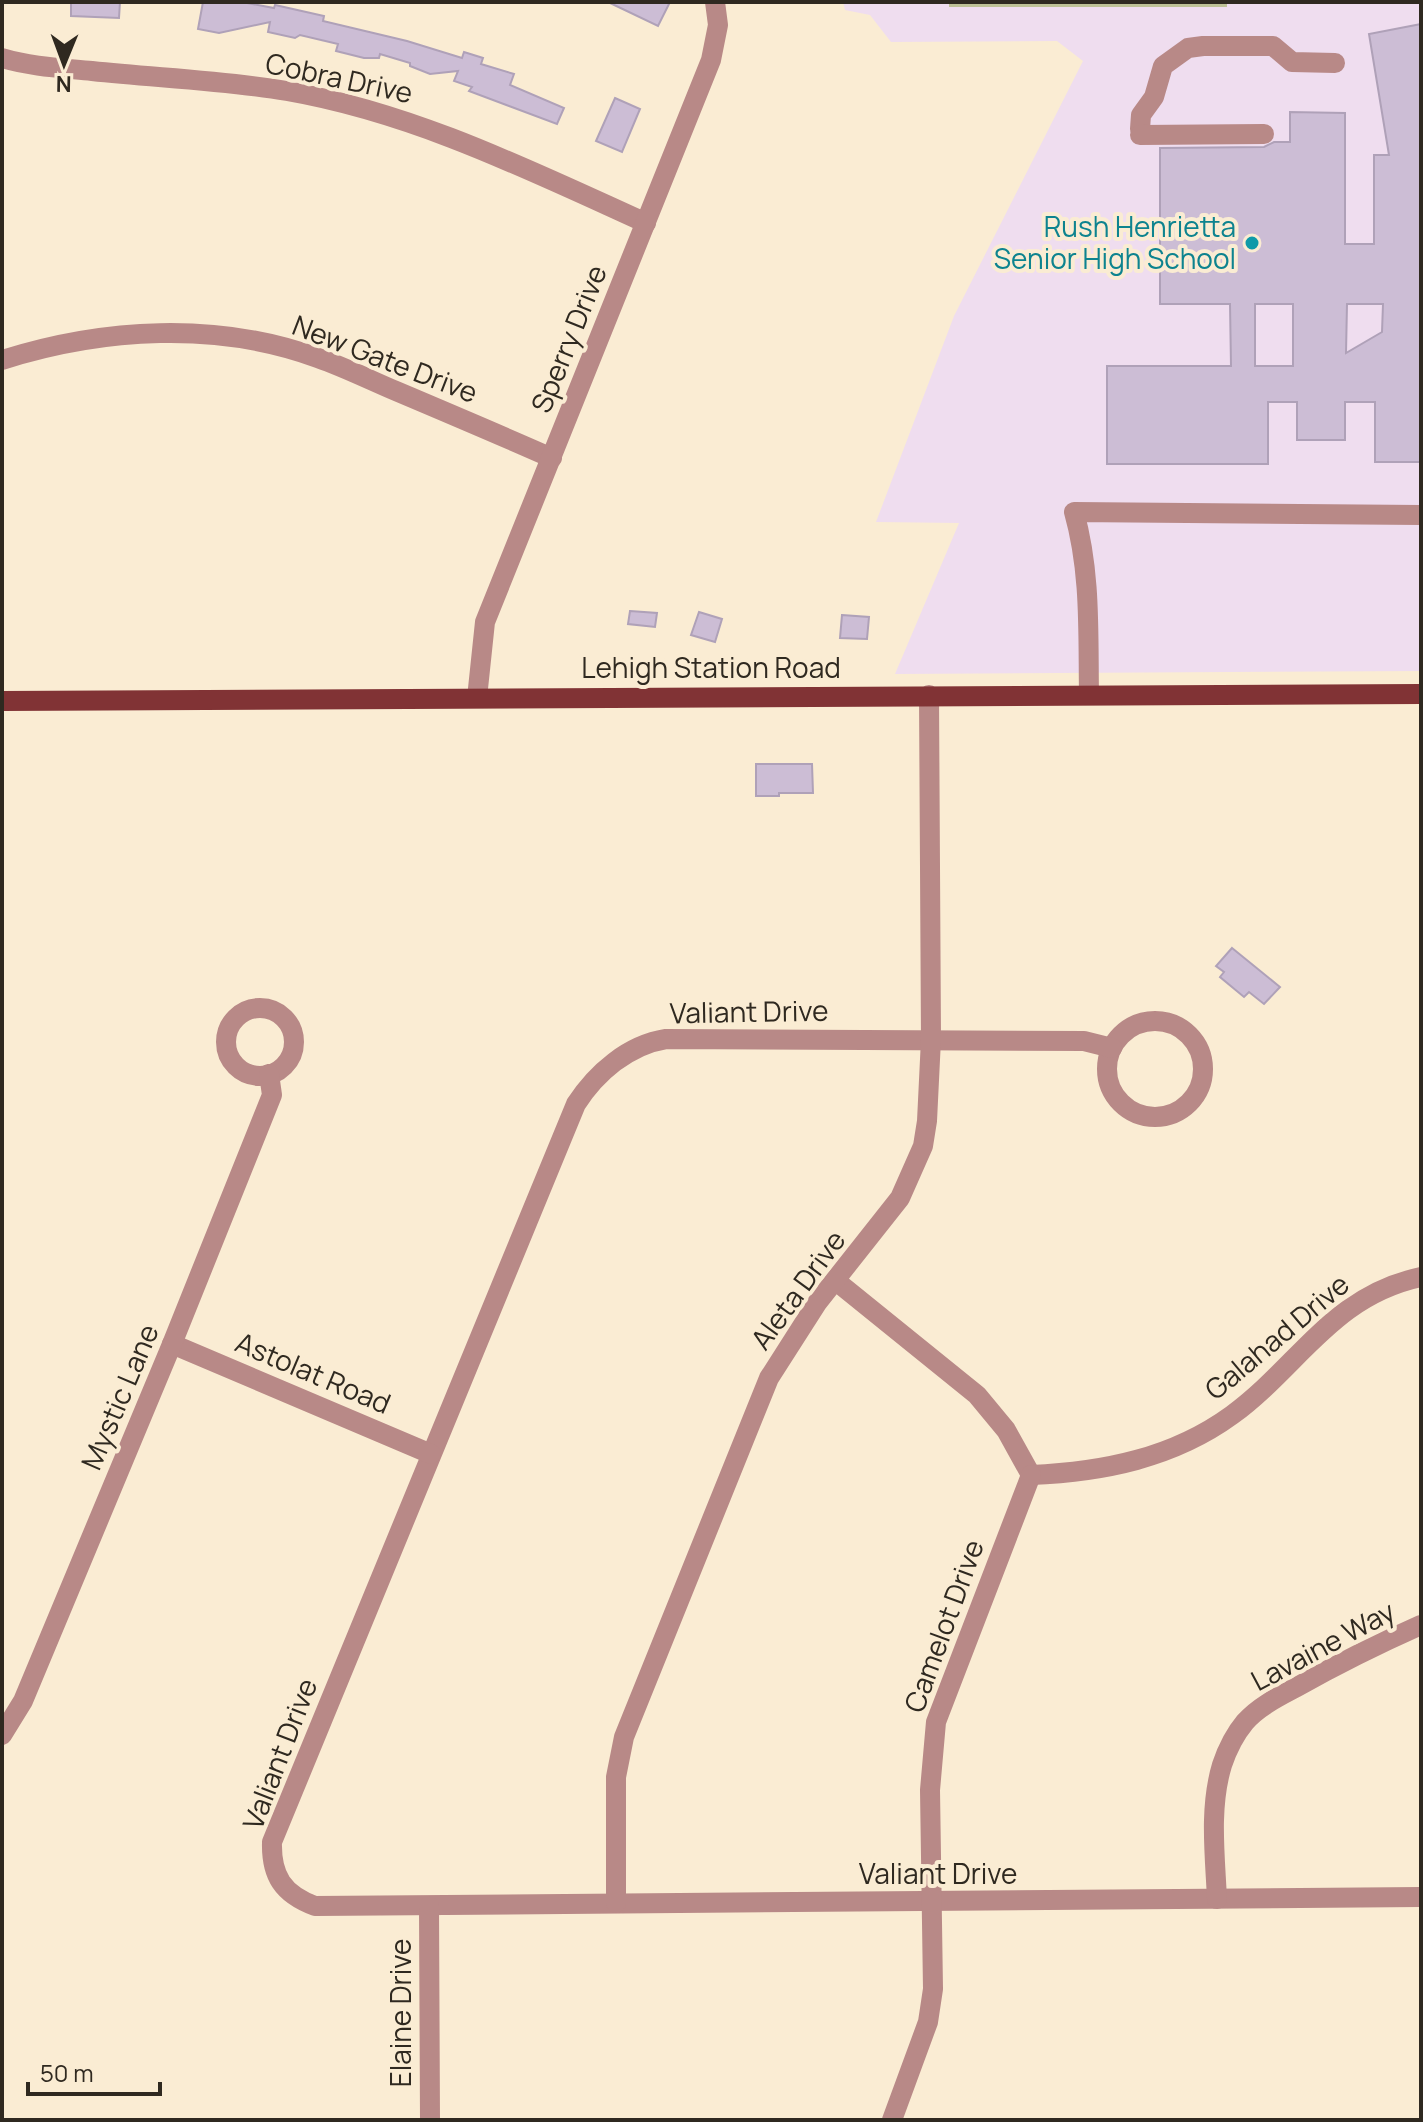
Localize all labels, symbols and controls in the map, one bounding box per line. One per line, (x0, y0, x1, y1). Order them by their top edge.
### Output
north arrow (24, 24, 104, 104)
street label: Cobra Drive (262, 43, 416, 111)
text: N (55, 69, 72, 99)
place label: Rush Henrietta Senior High School (994, 207, 1236, 277)
marker: Rush Henrietta Senior High School (1243, 234, 1261, 252)
street label: Sperry Drive (521, 259, 615, 418)
street label: New Gate Drive (287, 305, 483, 411)
street label: Lehigh Station Road (581, 648, 841, 686)
street label: Valiant Drive (669, 991, 829, 1031)
street label: Aleta Drive (741, 1222, 853, 1357)
street label: Galahad Drive (1196, 1265, 1356, 1408)
street label: Mystic Lane (71, 1318, 167, 1475)
street label: Astolat Road (230, 1322, 397, 1422)
street label: Camelot Drive (894, 1534, 992, 1717)
street label: Lavaine Way (1244, 1591, 1401, 1699)
street label: Valiant Drive (233, 1673, 325, 1835)
street label: Valiant Drive (859, 1854, 1017, 1892)
street label: Elaine Drive (381, 1939, 419, 2087)
scale bar (28, 2046, 160, 2096)
text: 50 m (40, 2056, 94, 2089)

